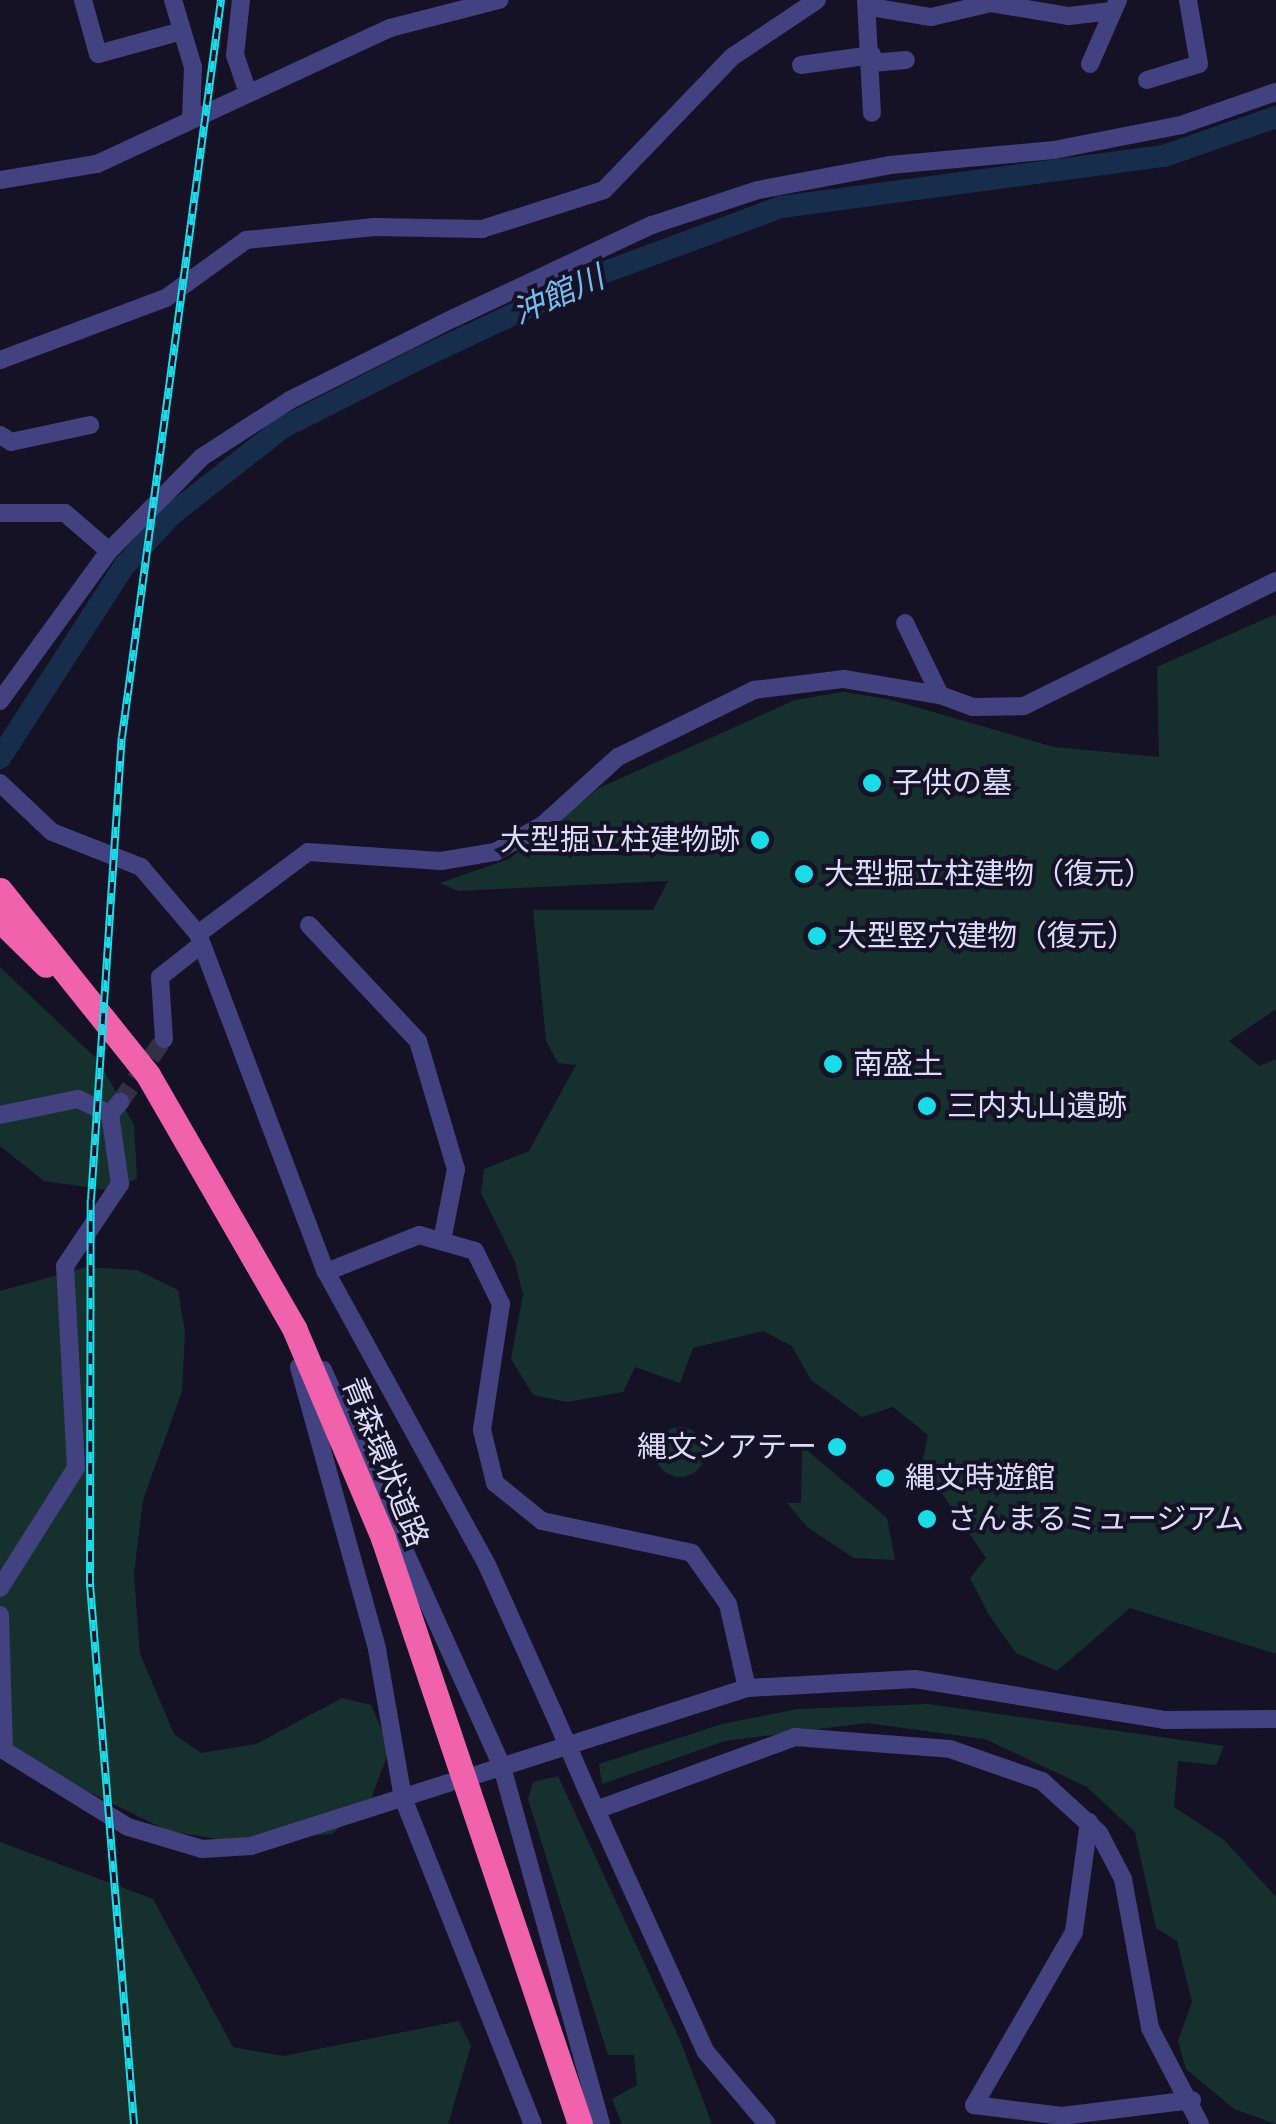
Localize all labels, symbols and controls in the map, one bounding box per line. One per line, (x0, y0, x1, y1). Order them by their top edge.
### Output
water label: 沖館川 (506, 258, 610, 332)
place label: 子供の墓 (892, 765, 1012, 801)
marker: 子供の墓 (861, 772, 883, 794)
place label: 大型掘立柱建物跡 (500, 822, 740, 858)
marker: 大型掘立柱建物跡 (749, 829, 771, 851)
place label: 大型掘立柱建物（復元） (824, 856, 1154, 892)
marker: 大型掘立柱建物（復元） (793, 863, 815, 885)
place label: 大型竪穴建物（復元） (837, 918, 1137, 954)
marker: 大型竪穴建物（復元） (806, 925, 828, 947)
place label: 南盛土 (853, 1046, 943, 1082)
marker: 南盛土 (822, 1053, 844, 1075)
place label: 三内丸山遺跡 (947, 1088, 1127, 1124)
marker: 三内丸山遺跡 (916, 1095, 938, 1117)
street label: 青森環状道路 (335, 1372, 435, 1552)
place label: 縄文シアテー (637, 1429, 817, 1465)
marker: 縄文シアテー (826, 1436, 848, 1458)
place label: 縄文時遊館 (905, 1460, 1055, 1496)
marker: 縄文時遊館 (874, 1467, 896, 1489)
place label: さんまるミュージアム (947, 1501, 1247, 1537)
marker: さんまるミュージアム (916, 1508, 938, 1530)

